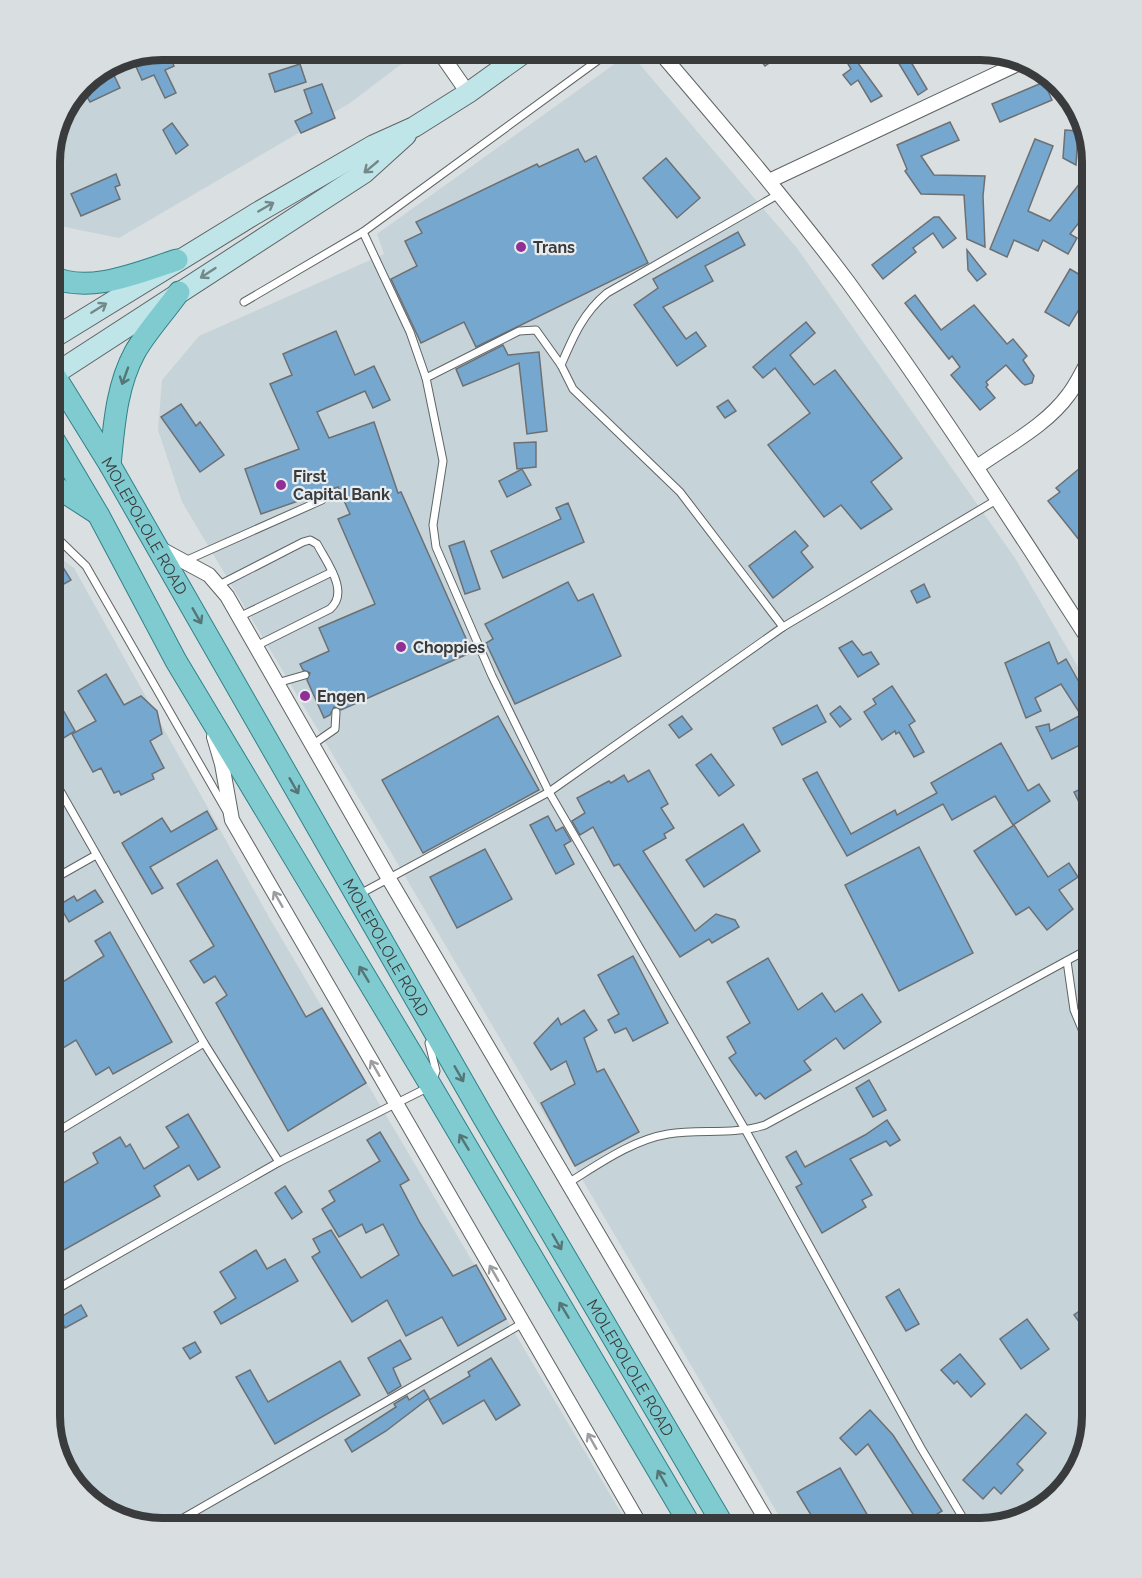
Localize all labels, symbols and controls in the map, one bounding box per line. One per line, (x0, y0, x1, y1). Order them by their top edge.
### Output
one-way arrow (363, 161, 379, 174)
one-way arrow (257, 201, 274, 213)
place label: Trans (533, 238, 575, 257)
marker: Trans (514, 240, 528, 254)
one-way arrow (200, 268, 217, 280)
one-way arrow (90, 302, 107, 314)
one-way arrow (118, 366, 129, 385)
street label: MOLEPOLOLE ROAD (98, 453, 192, 598)
place label: First Capital Bank (293, 467, 390, 504)
marker: First Capital Bank (274, 478, 288, 492)
one-way arrow (191, 607, 203, 624)
place label: Choppies (413, 638, 485, 657)
marker: Choppies (394, 640, 408, 654)
place label: Engen (317, 687, 366, 706)
marker: Engen (298, 689, 312, 703)
one-way arrow (288, 777, 300, 794)
street label: MOLEPOLOLE ROAD (339, 875, 433, 1020)
one-way arrow (272, 891, 284, 908)
one-way arrow (358, 966, 370, 983)
one-way arrow (368, 1060, 380, 1077)
one-way arrow (453, 1065, 465, 1082)
one-way arrow (458, 1134, 470, 1151)
one-way arrow (551, 1233, 563, 1250)
one-way arrow (487, 1265, 499, 1282)
street label: MOLEPOLOLE ROAD (583, 1296, 678, 1439)
one-way arrow (557, 1302, 569, 1319)
one-way arrow (586, 1433, 598, 1450)
one-way arrow (656, 1470, 668, 1487)

